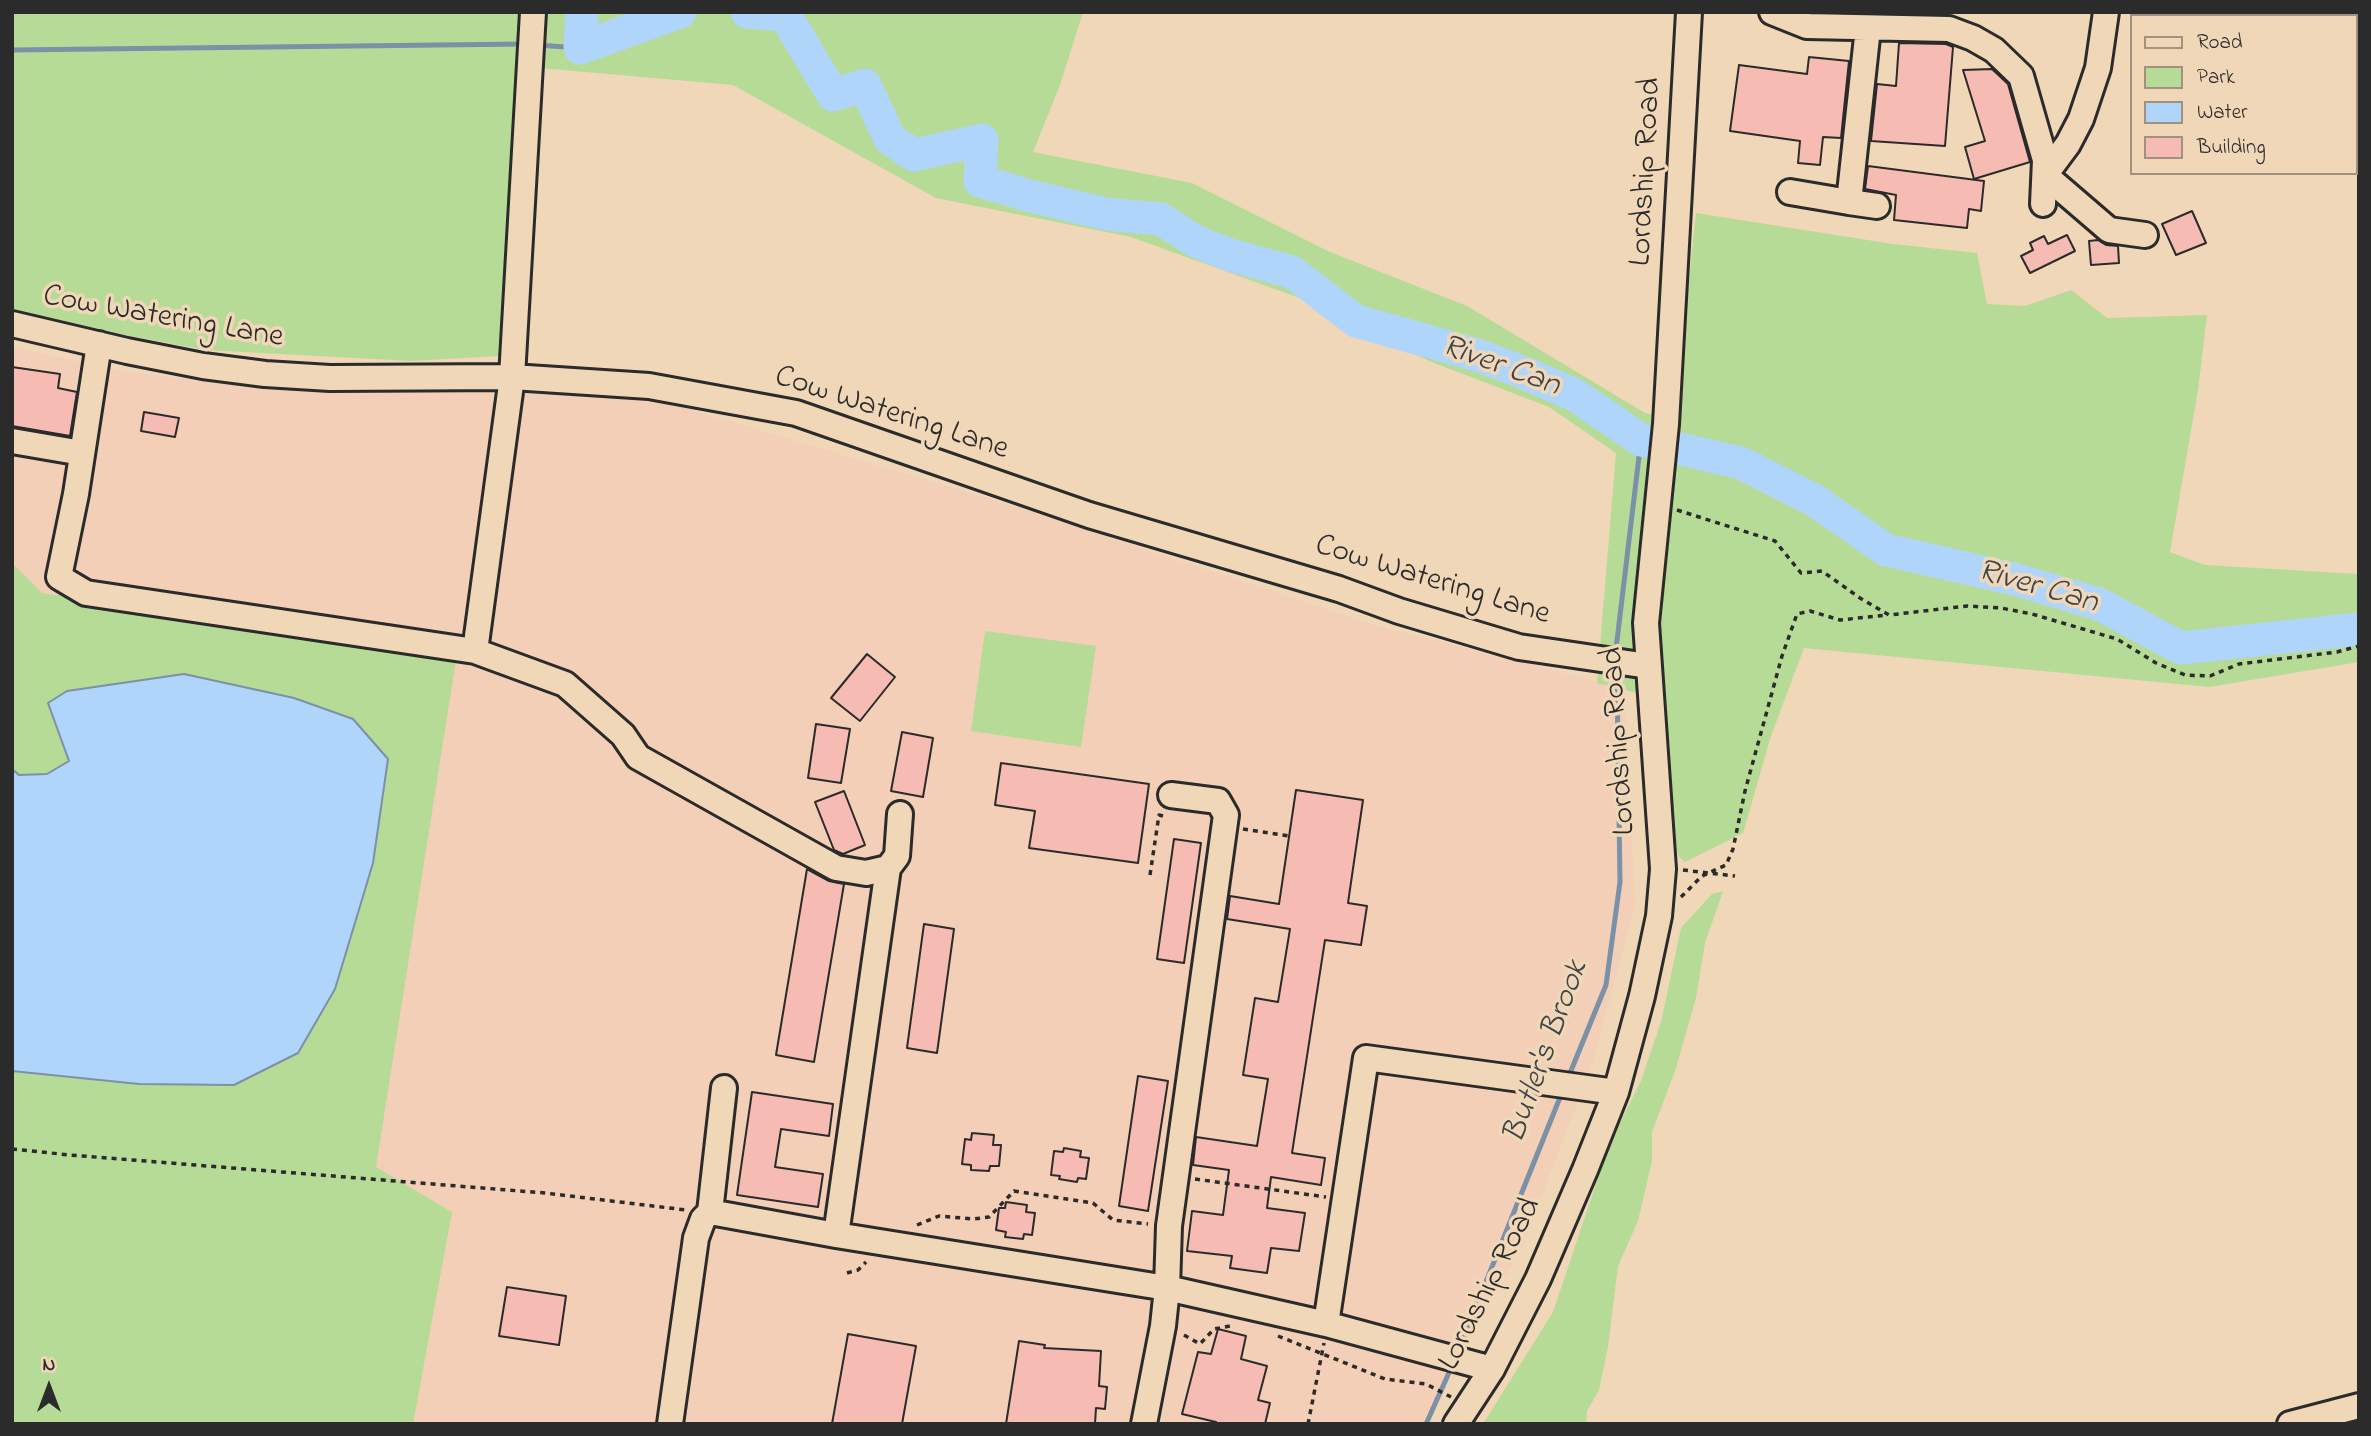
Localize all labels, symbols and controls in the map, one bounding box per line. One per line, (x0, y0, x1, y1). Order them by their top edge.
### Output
legend (2130, 14, 2357, 175)
text: Road (2197, 28, 2243, 58)
text: Park (2197, 63, 2235, 93)
street label: Lordship Road (1624, 77, 1672, 267)
text: Water (2197, 98, 2248, 128)
text: Building (2197, 133, 2266, 163)
street label: Cow Watering Lane (40, 279, 286, 359)
water label: River Can (1435, 328, 1565, 408)
street label: Cow Watering Lane (769, 359, 1013, 471)
street label: Cow Watering Lane (1310, 528, 1554, 636)
water label: River Can (1972, 553, 2102, 625)
street label: Lordship Road (1595, 646, 1647, 836)
water label: Butler's Brook (1497, 956, 1599, 1150)
street label: Lordship Road (1432, 1192, 1552, 1378)
north arrow (14, 1352, 84, 1422)
text: N (43, 1352, 55, 1379)

